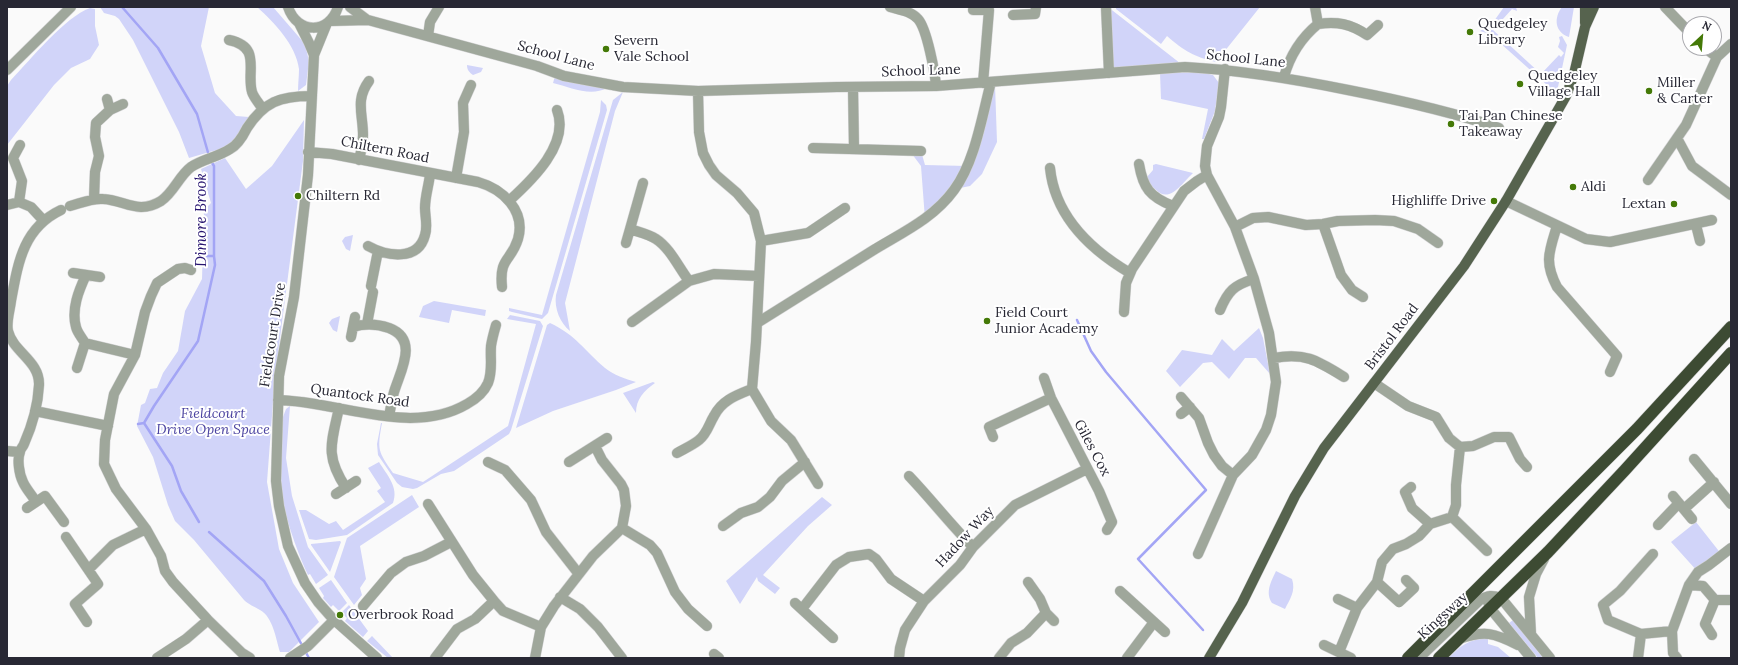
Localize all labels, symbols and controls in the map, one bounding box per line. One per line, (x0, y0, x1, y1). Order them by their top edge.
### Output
place label: Quedgeley Library (1478, 16, 1547, 48)
north arrow (1682, 16, 1722, 56)
text: N (1700, 18, 1714, 34)
marker: Quedgeley Library (1465, 27, 1475, 37)
place label: Severn Vale School (614, 33, 689, 66)
street label: School Lane (516, 38, 596, 74)
marker: Severn Vale School (601, 44, 611, 54)
street label: School Lane (1206, 46, 1286, 72)
street label: School Lane (881, 61, 961, 81)
place label: Quedgeley Village Hall (1528, 68, 1600, 100)
place label: Miller & Carter (1657, 75, 1713, 108)
marker: Quedgeley Village Hall (1515, 79, 1525, 89)
marker: Miller & Carter (1644, 86, 1654, 96)
place label: Tai Pan Chinese Takeaway (1459, 108, 1563, 140)
marker: Tai Pan Chinese Takeaway (1446, 119, 1456, 129)
street label: Chiltern Road (339, 133, 431, 167)
water label: Dimore Brook (193, 173, 211, 267)
place label: Aldi (1581, 179, 1606, 195)
marker: Aldi (1568, 182, 1578, 192)
place label: Chiltern Rd (306, 188, 380, 204)
marker: Chiltern Rd (293, 191, 303, 201)
place label: Highliffe Drive (1391, 193, 1486, 209)
marker: Highliffe Drive (1489, 196, 1499, 206)
place label: Lextan (1622, 196, 1666, 212)
marker: Lextan (1669, 199, 1679, 209)
street label: Fieldcourt Drive (256, 282, 290, 388)
street label: Bristol Road (1362, 301, 1422, 373)
place label: Field Court Junior Academy (995, 305, 1098, 338)
marker: Field Court Junior Academy (982, 316, 992, 326)
street label: Quantock Road (309, 381, 411, 411)
park label: Fieldcourt Drive Open Space (156, 406, 270, 438)
street label: Giles Cox (1070, 417, 1114, 479)
street label: Hadow Way (933, 503, 997, 571)
street label: Kingsway (1415, 589, 1471, 643)
place label: Overbrook Road (348, 607, 454, 623)
marker: Overbrook Road (335, 610, 345, 620)

